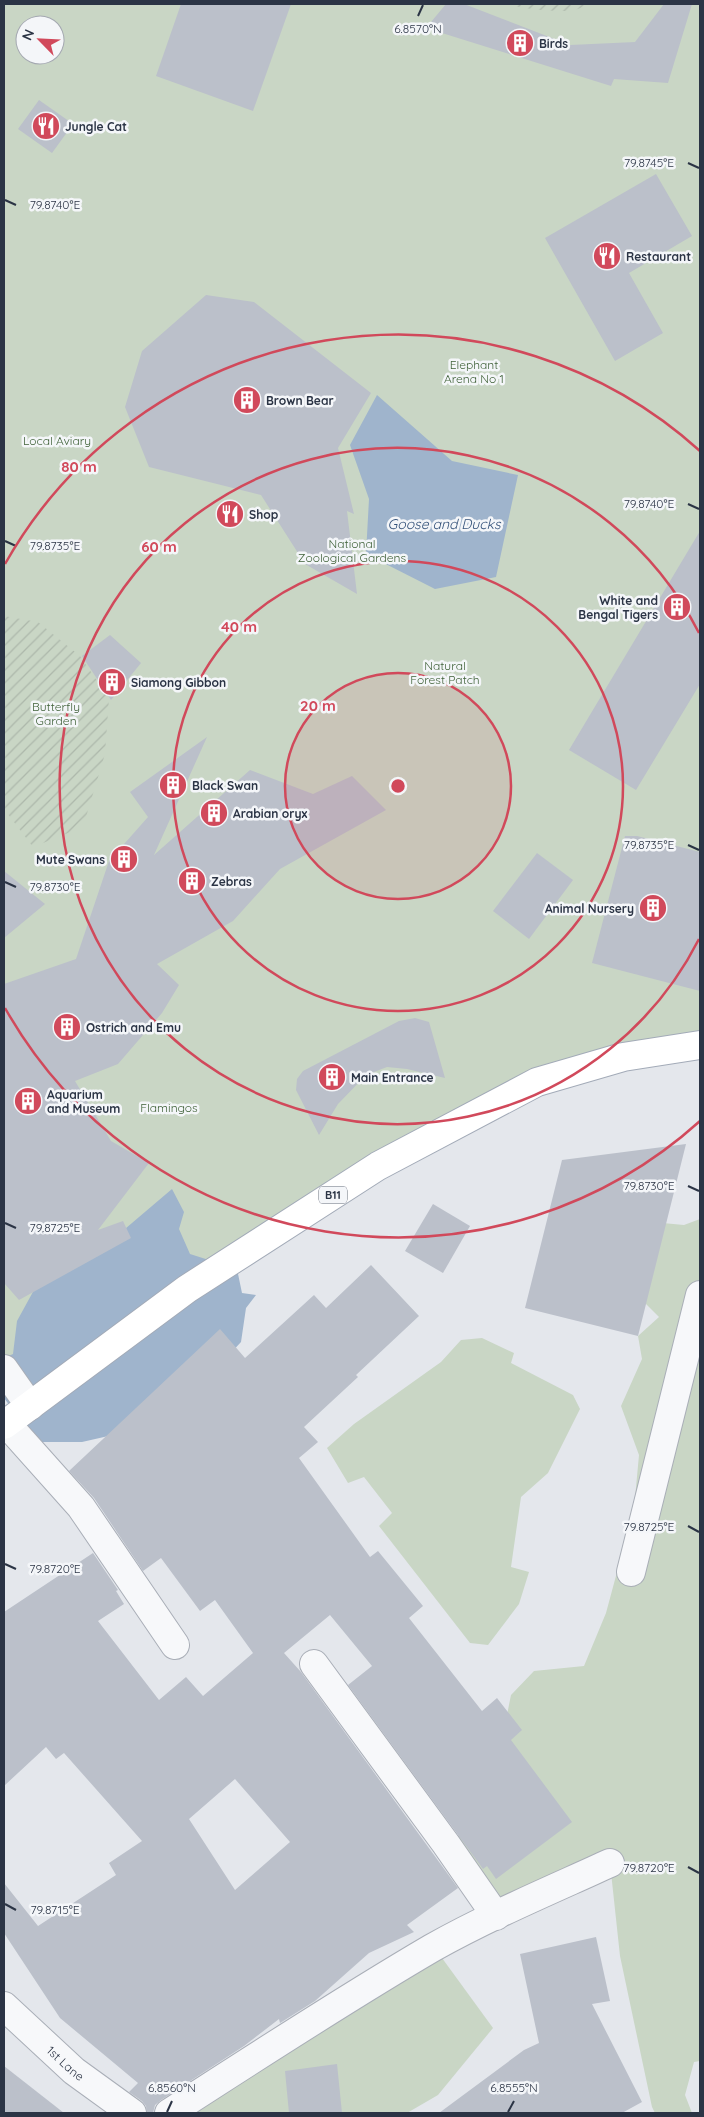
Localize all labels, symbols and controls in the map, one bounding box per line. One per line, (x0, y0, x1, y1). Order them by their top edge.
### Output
north arrow (15, 15, 65, 65)
text: 6.8570°N (394, 21, 442, 36)
text: N (18, 26, 38, 43)
building icon: Birds (505, 28, 535, 58)
place label: Birds (539, 36, 568, 51)
restaurant icon: Jungle Cat (31, 111, 61, 141)
place label: Jungle Cat (65, 119, 127, 134)
text: 79.8745°E (624, 155, 674, 170)
text: 79.8740°E (30, 197, 80, 212)
restaurant icon: Restaurant (592, 241, 622, 271)
place label: Restaurant (626, 249, 691, 264)
park label: Elephant Arena No 1 (444, 357, 504, 386)
building icon: Brown Bear (232, 385, 262, 415)
place label: Brown Bear (266, 393, 334, 408)
park label: Local Aviary (23, 433, 91, 448)
text: 80 m (61, 457, 97, 476)
text: 79.8740°E (624, 496, 674, 511)
restaurant icon: Shop (215, 499, 245, 529)
place label: Shop (249, 507, 279, 522)
water label: Goose and Ducks (387, 515, 502, 533)
park label: National Zoological Gardens (298, 536, 407, 565)
text: 60 m (141, 537, 177, 556)
text: 79.8735°E (30, 538, 80, 553)
building icon: White and Bengal Tigers (662, 592, 692, 622)
place label: White and Bengal Tigers (578, 593, 658, 622)
text: 40 m (221, 617, 257, 636)
park label: Natural Forest Patch (410, 658, 480, 687)
building icon: Siamong Gibbon (97, 667, 127, 697)
place label: Siamong Gibbon (131, 675, 226, 690)
text: 20 m (300, 696, 336, 715)
park label: Butterfly Garden (32, 699, 80, 728)
building icon: Black Swan (158, 770, 188, 800)
centre of rings (389, 777, 407, 795)
place label: Black Swan (192, 778, 258, 793)
building icon: Arabian oryx (199, 798, 229, 828)
place label: Arabian oryx (233, 806, 307, 821)
text: 79.8735°E (624, 837, 674, 852)
building icon: Mute Swans (109, 844, 139, 874)
place label: Mute Swans (36, 852, 105, 867)
building icon: Zebras (177, 866, 207, 896)
place label: Zebras (211, 874, 252, 889)
text: 79.8730°E (29, 879, 81, 894)
building icon: Animal Nursery (638, 893, 668, 923)
place label: Animal Nursery (545, 901, 634, 916)
building icon: Ostrich and Emu (52, 1012, 82, 1042)
place label: Ostrich and Emu (86, 1020, 181, 1035)
building icon: Main Entrance (317, 1062, 347, 1092)
place label: Main Entrance (351, 1070, 434, 1085)
building icon: Aquarium and Museum (13, 1086, 43, 1116)
place label: Aquarium and Museum (47, 1087, 120, 1116)
park label: Flamingos (140, 1100, 198, 1115)
text: 79.8730°E (623, 1178, 675, 1193)
road number: B11 (319, 1186, 347, 1204)
text: 79.8725°E (30, 1220, 81, 1235)
text: 79.8725°E (624, 1519, 675, 1534)
text: 79.8720°E (29, 1561, 81, 1576)
text: 79.8720°E (623, 1860, 675, 1875)
text: 79.8715°E (30, 1902, 80, 1917)
street label: 1st Lane (44, 2042, 87, 2084)
text: 6.8560°N (148, 2080, 196, 2095)
text: 6.8555°N (490, 2080, 538, 2095)

